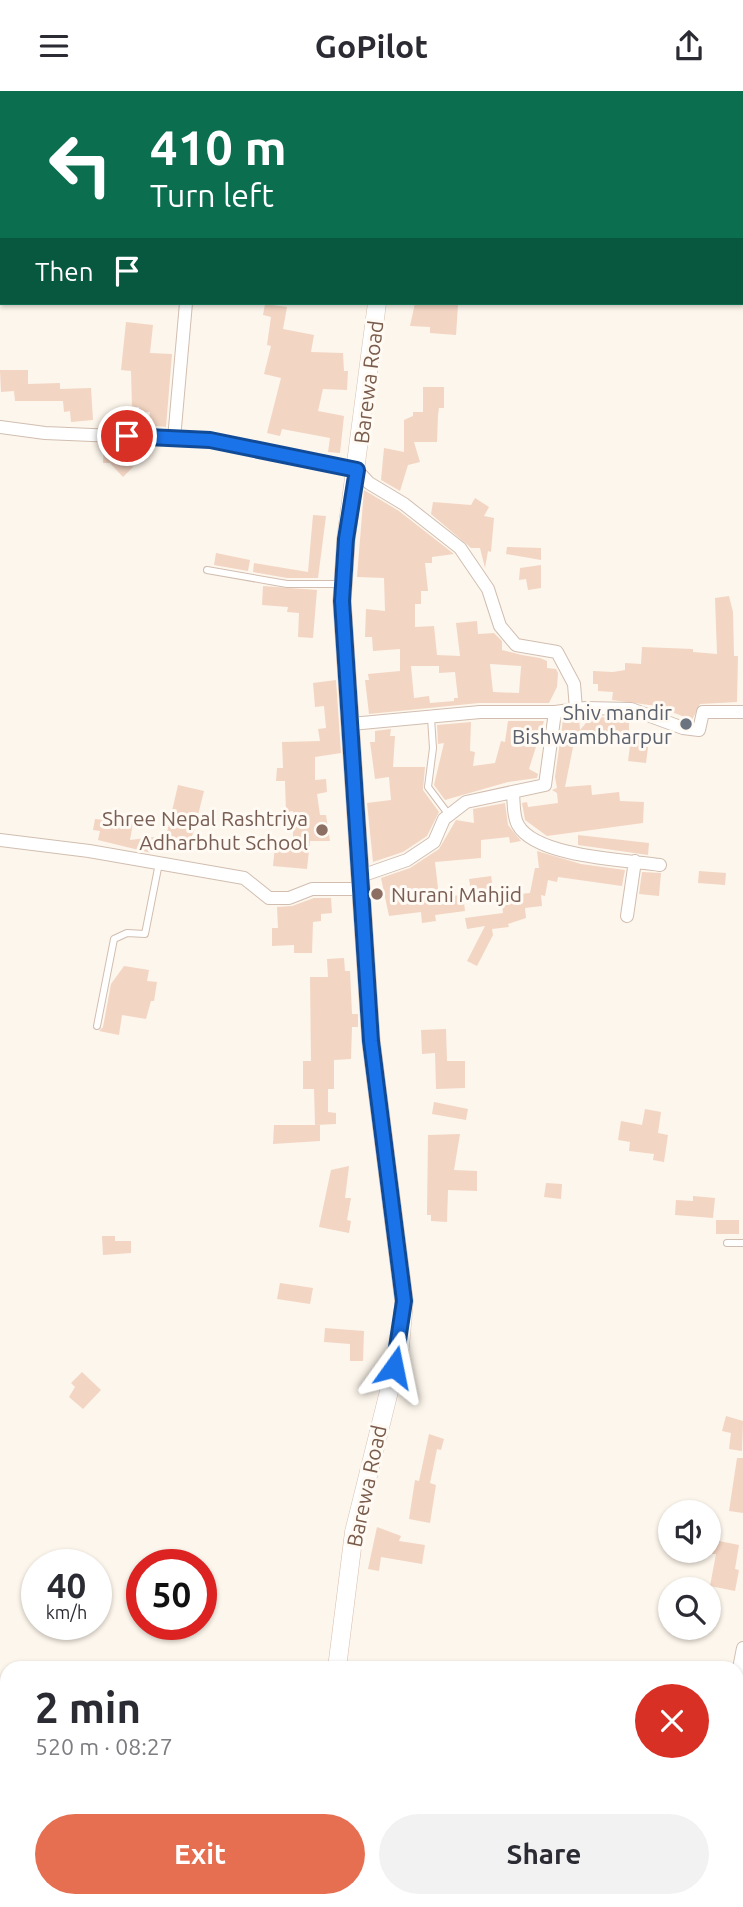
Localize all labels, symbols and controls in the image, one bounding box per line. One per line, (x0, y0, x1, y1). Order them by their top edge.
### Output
icon: menu (35, 27, 73, 65)
icon: share (670, 27, 708, 65)
text: GoPilot (315, 28, 428, 64)
icon: left (35, 119, 126, 210)
text: 410 m (150, 119, 287, 174)
text: Turn left (150, 177, 274, 213)
icon: arrive (108, 252, 146, 290)
text: Then (35, 257, 94, 286)
street label: Barewa Road (349, 319, 387, 445)
pin (97, 406, 157, 466)
icon: arrive (108, 417, 146, 455)
place label: Shiv mandir Bishwambharpur (512, 700, 672, 748)
marker: Shiv mandir Bishwambharpur (678, 716, 694, 732)
place label: Shree Nepal Rashtriya Adharbhut School (102, 806, 308, 854)
marker: Shree Nepal Rashtriya Adharbhut School (314, 822, 330, 838)
place label: Nurani Mahjid (391, 882, 522, 906)
marker: Nurani Mahjid (369, 886, 385, 902)
position arrow (357, 1330, 431, 1404)
street label: Barewa Road (341, 1423, 391, 1549)
map controls (658, 1500, 721, 1640)
button: sound (658, 1500, 721, 1563)
speed limit sign: 50 (126, 1549, 217, 1640)
text: 40 (47, 1565, 86, 1605)
button: search (658, 1577, 721, 1640)
text: km/h (46, 1602, 87, 1622)
text: 2 min (35, 1684, 141, 1731)
button: close (635, 1684, 709, 1758)
text: 520 m · 08:27 (35, 1734, 173, 1759)
button: Exit (35, 1814, 365, 1894)
button: Share (379, 1814, 709, 1894)

